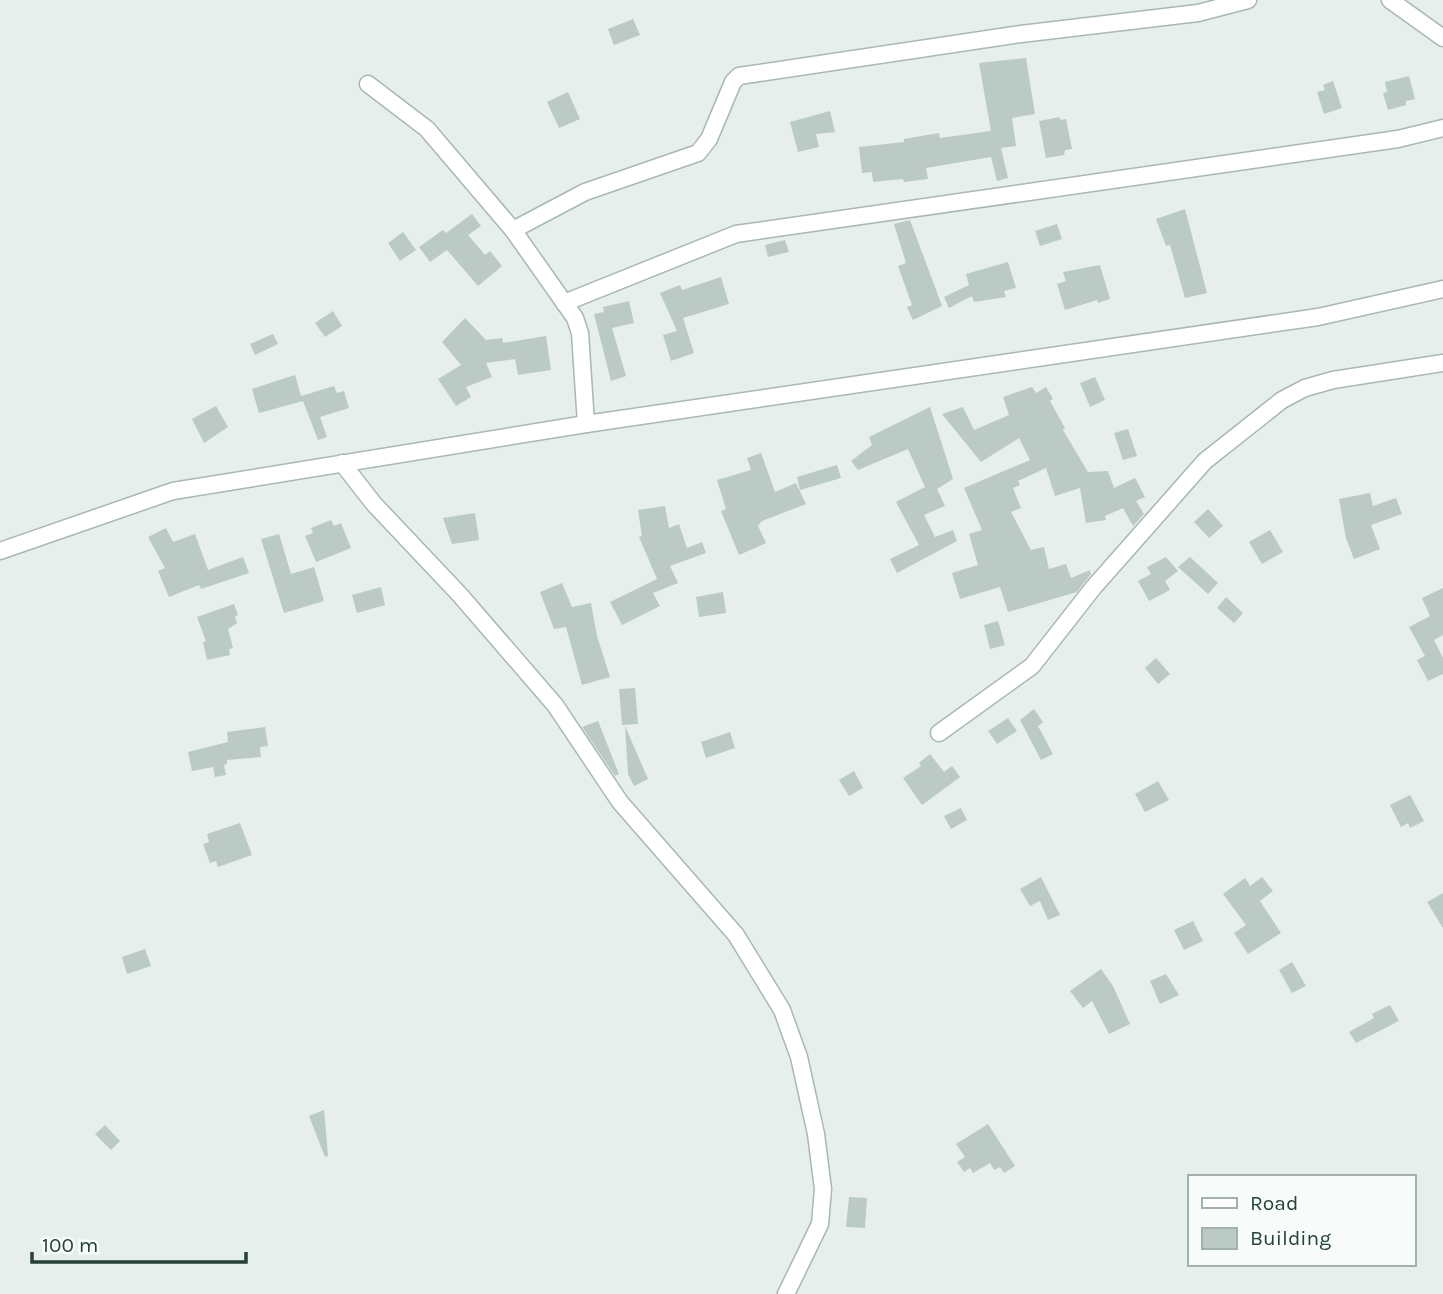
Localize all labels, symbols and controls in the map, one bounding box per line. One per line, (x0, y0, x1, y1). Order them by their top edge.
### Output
legend (1188, 1175, 1415, 1266)
text: Road (1250, 1191, 1298, 1215)
scale bar (32, 1220, 245, 1264)
text: Building (1250, 1226, 1331, 1250)
text: 100 m (42, 1233, 99, 1257)

